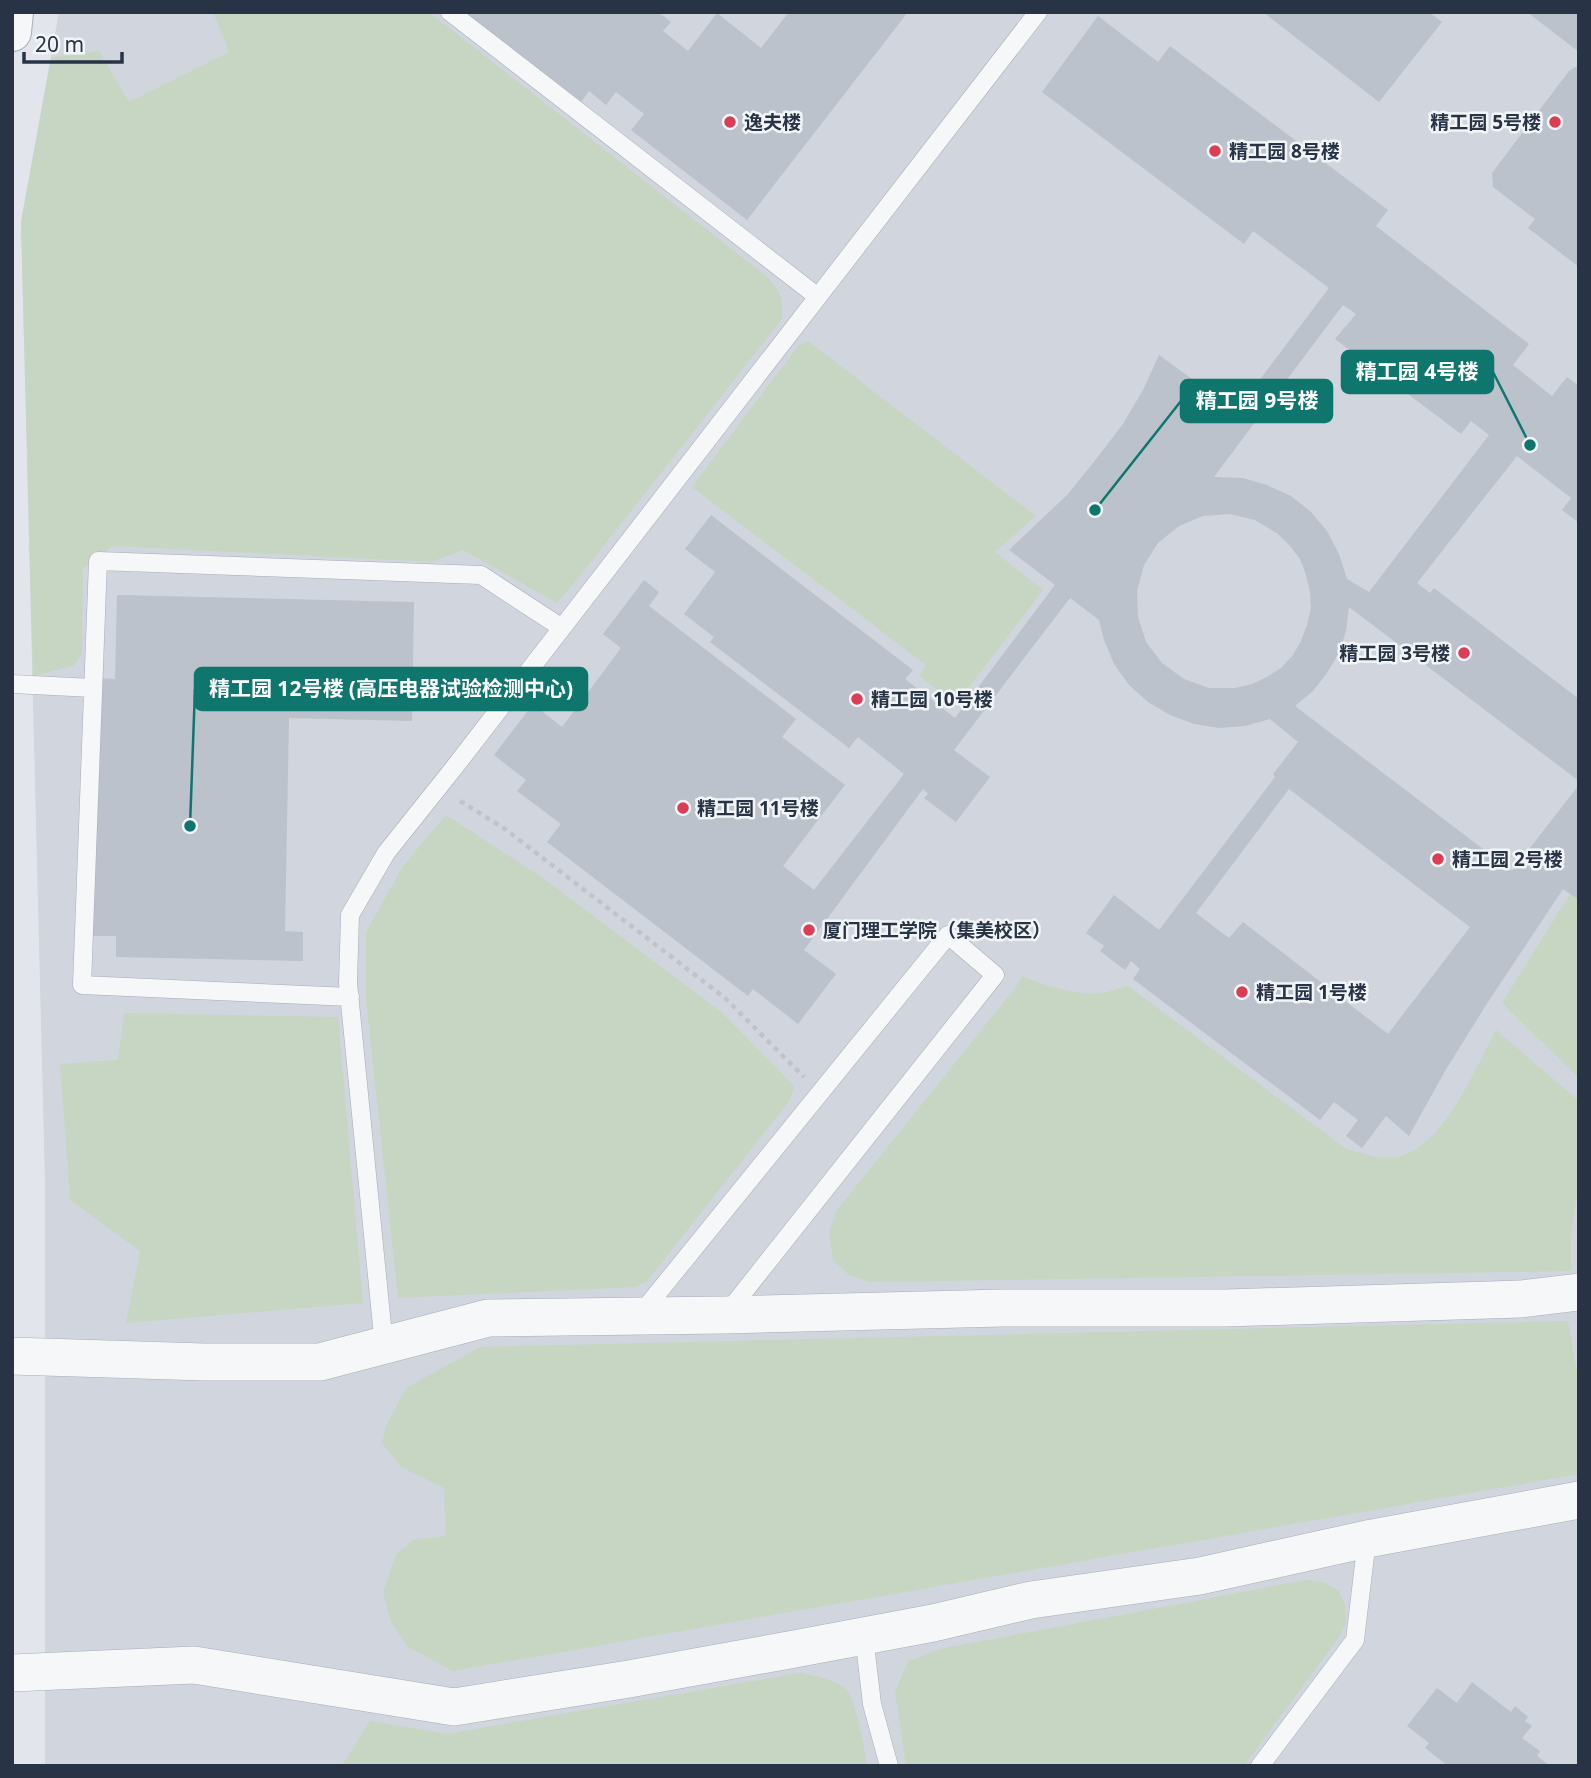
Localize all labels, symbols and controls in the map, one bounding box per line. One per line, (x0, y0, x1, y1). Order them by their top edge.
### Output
scale bar (24, 21, 122, 65)
text: 20 m (35, 30, 84, 58)
place label: 逸夫楼 (744, 109, 801, 135)
place label: 精工园 5号楼 (1430, 109, 1541, 135)
marker: 逸夫楼 (722, 114, 738, 130)
marker: 精工园 5号楼 (1547, 114, 1563, 130)
place label: 精工园 8号楼 (1229, 138, 1340, 164)
marker: 精工园 8号楼 (1207, 143, 1223, 159)
callout: 精工园 4号楼 (1342, 351, 1493, 393)
text: 精工园 4号楼 (1356, 357, 1478, 385)
callout: 精工园 9号楼 (1181, 380, 1332, 422)
text: 精工园 9号楼 (1196, 386, 1318, 414)
place label: 精工园 3号楼 (1339, 640, 1450, 666)
marker: 精工园 3号楼 (1456, 645, 1472, 661)
callout: 精工园 12号楼 (高压电器试验检测中心) (195, 668, 587, 710)
text: 精工园 12号楼 (高压电器试验检测中心) (209, 674, 573, 702)
place label: 精工园 10号楼 (871, 686, 993, 712)
marker: 精工园 10号楼 (849, 691, 865, 707)
place label: 精工园 11号楼 (697, 795, 819, 821)
marker: 精工园 11号楼 (675, 800, 691, 816)
place label: 精工园 2号楼 (1452, 846, 1563, 872)
marker: 精工园 2号楼 (1430, 851, 1446, 867)
place label: 厦门理工学院（集美校区） (823, 917, 1051, 943)
marker: 厦门理工学院（集美校区） (801, 922, 817, 938)
place label: 精工园 1号楼 (1256, 979, 1367, 1005)
marker: 精工园 1号楼 (1234, 984, 1250, 1000)

